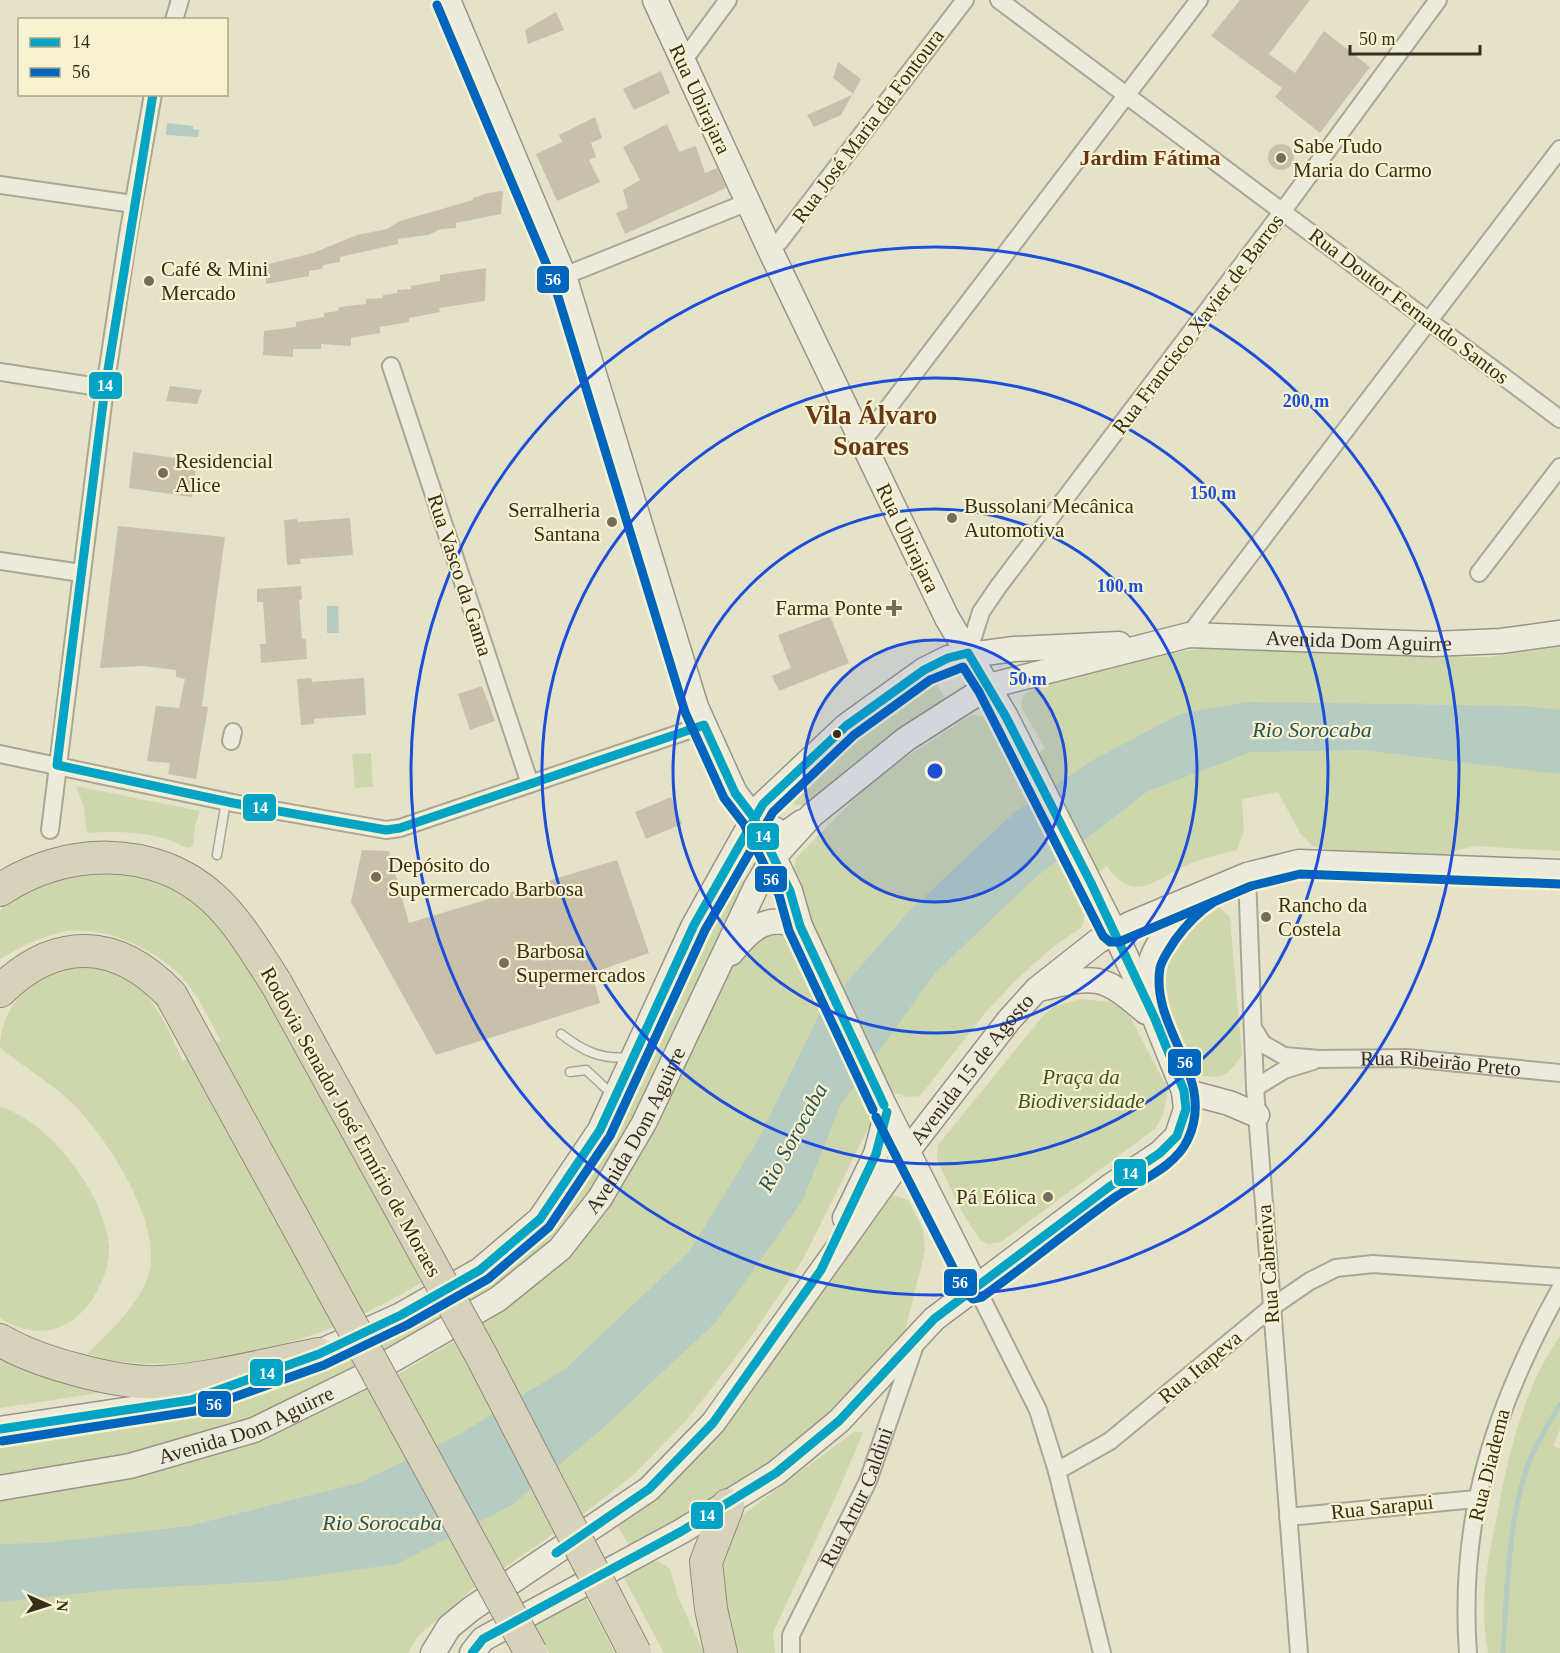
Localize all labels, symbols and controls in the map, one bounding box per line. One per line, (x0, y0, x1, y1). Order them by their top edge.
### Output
legend (18, 18, 228, 96)
scale bar (1350, 18, 1480, 56)
street label: Rua José Maria da Fontoura (787, 24, 949, 228)
text: 50 m (1359, 29, 1396, 49)
text: 14 (72, 32, 90, 52)
street label: Rua Ubirajara (664, 40, 736, 158)
text: 56 (72, 62, 90, 82)
place label: Sabe Tudo Maria do Carmo (1293, 134, 1432, 182)
district label: Jardim Fátima (1079, 145, 1221, 170)
marker: Sabe Tudo Maria do Carmo (1274, 151, 1288, 165)
street label: Rua Francisco Xavier de Barros (1107, 209, 1289, 439)
street label: Rua Doutor Fernando Santos (1304, 223, 1514, 389)
place label: Café & Mini Mercado (161, 257, 268, 305)
line badge: 56 (536, 265, 570, 294)
text: 56 (545, 271, 561, 288)
marker: Café & Mini Mercado (142, 274, 156, 288)
line badge: 14 (88, 371, 123, 400)
text: 14 (97, 377, 113, 394)
text: 200 m (1283, 391, 1329, 411)
district label: Vila Álvaro Soares (805, 400, 937, 461)
place label: Residencial Alice (175, 449, 273, 497)
marker: Residencial Alice (156, 466, 170, 480)
street label: Rua Ubirajara (871, 480, 945, 597)
text: 150 m (1190, 483, 1236, 503)
street label: Rua Vasco da Gama (422, 491, 498, 660)
place label: Bussolani Mecânica Automotiva (964, 494, 1134, 542)
place label: Serralheria Santana (508, 498, 601, 546)
marker: Bussolani Mecânica Automotiva (945, 511, 959, 525)
marker: Serralheria Santana (605, 515, 619, 529)
text: 100 m (1097, 576, 1143, 596)
place label: Farma Ponte (775, 596, 882, 620)
marker: Farma Ponte (887, 601, 901, 615)
street label: Avenida Dom Aguirre (1265, 626, 1452, 656)
text: 50 m (1009, 669, 1047, 689)
water label: Rio Sorocaba (1251, 717, 1372, 742)
unlabelled marker (831, 728, 843, 740)
centre of rings (925, 761, 945, 781)
line badge: 14 (242, 793, 277, 822)
text: 14 (252, 799, 268, 816)
line badge: 14 (746, 822, 780, 851)
text: 14 (755, 828, 771, 845)
place label: Depósito do Supermercado Barbosa (388, 853, 584, 901)
line badge: 56 (754, 865, 788, 893)
marker: Depósito do Supermercado Barbosa (369, 870, 383, 884)
text: 56 (763, 871, 779, 888)
place label: Rancho da Costela (1278, 893, 1368, 941)
marker: Rancho da Costela (1259, 910, 1273, 924)
place label: Barbosa Supermercados (516, 939, 645, 987)
marker: Barbosa Supermercados (497, 956, 511, 970)
street label: Rodovia Senador José Ermírio de Moraes (256, 963, 446, 1281)
street label: Avenida 15 de Agosto (905, 989, 1039, 1150)
street label: Avenida Dom Aguirre (580, 1043, 690, 1219)
street label: Rua Ribeirão Preto (1360, 1046, 1522, 1081)
line badge: 56 (1167, 1048, 1202, 1077)
text: 56 (1177, 1054, 1193, 1071)
park label: Praça da Biodiversidade (1017, 1065, 1145, 1113)
water label: Rio Sorocaba (752, 1079, 832, 1196)
line badge: 14 (1113, 1158, 1147, 1187)
text: 14 (1122, 1165, 1138, 1182)
place label: Pá Eólica (956, 1185, 1037, 1209)
marker: Pá Eólica (1041, 1190, 1055, 1204)
street label: Rua Cabreúva (1252, 1203, 1284, 1324)
line badge: 56 (943, 1268, 978, 1297)
text: 56 (952, 1274, 968, 1291)
street label: Rua Itapeva (1154, 1325, 1247, 1409)
line badge: 14 (249, 1358, 284, 1387)
text: 14 (259, 1365, 275, 1382)
street label: Avenida Dom Aguirre (155, 1381, 338, 1469)
line badge: 56 (197, 1390, 232, 1418)
text: 56 (206, 1396, 222, 1413)
street label: Rua Diadema (1463, 1406, 1515, 1524)
street label: Rua Artur Caldini (815, 1424, 898, 1571)
street label: Rua Sarapui (1329, 1490, 1435, 1524)
line badge: 14 (690, 1501, 724, 1530)
text: 14 (699, 1507, 715, 1524)
water label: Rio Sorocaba (321, 1510, 442, 1535)
north arrow (18, 1575, 78, 1635)
text: N (54, 1600, 71, 1612)

